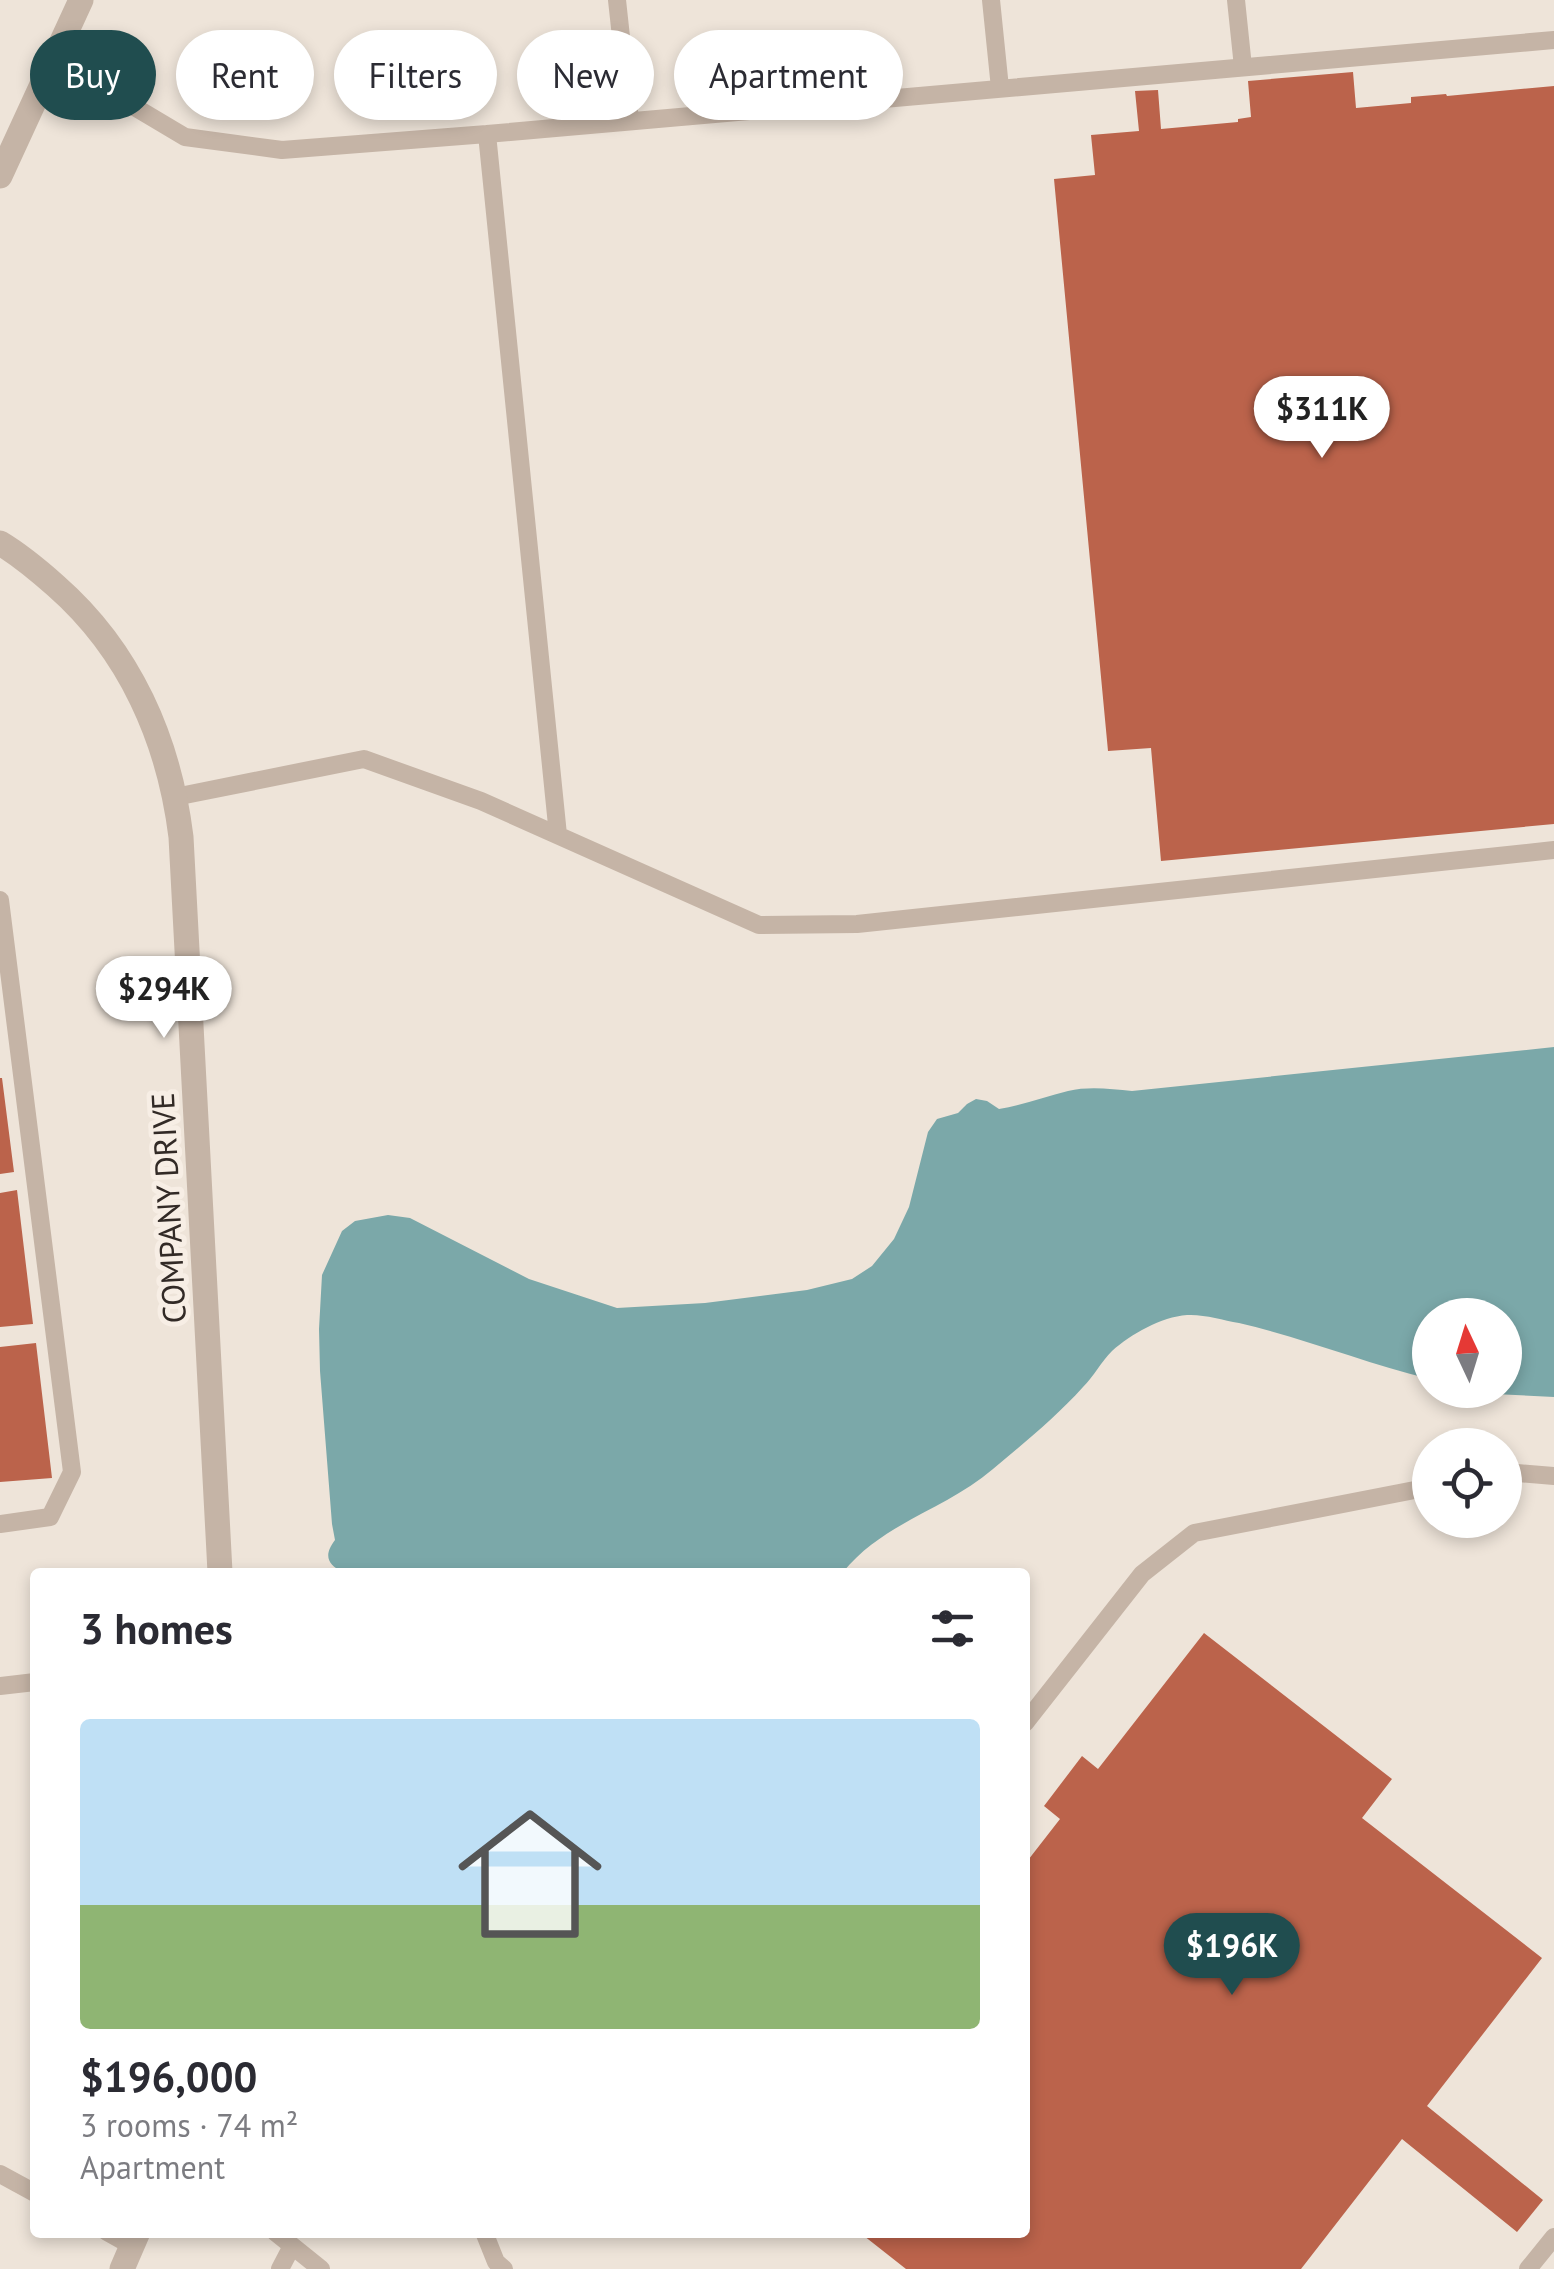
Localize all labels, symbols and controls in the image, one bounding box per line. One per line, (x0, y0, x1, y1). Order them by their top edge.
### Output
chip: Buy (30, 30, 156, 120)
chip: Rent (176, 30, 314, 120)
chip: Filters (334, 30, 497, 120)
chip: New (517, 30, 654, 120)
chip: Apartment (674, 30, 903, 120)
pin: $311K (1252, 376, 1392, 461)
text: $311K (1276, 387, 1368, 429)
pin: $294K (94, 956, 234, 1041)
text: $294K (118, 967, 210, 1009)
street label: COMPANY DRIVE (141, 1092, 195, 1324)
north arrow (1412, 1298, 1522, 1408)
map controls (1412, 1298, 1522, 1538)
button: locate (1412, 1428, 1522, 1538)
text: 3 homes (80, 1601, 233, 1656)
icon: filters (925, 1601, 980, 1656)
icon: home (440, 1784, 620, 1964)
pin: $196K (1162, 1913, 1302, 1998)
text: $196K (1186, 1924, 1278, 1966)
text: $196,000 (80, 2049, 257, 2104)
text: 3 rooms · 74 m² (80, 2104, 298, 2146)
text: Apartment (80, 2146, 225, 2188)

